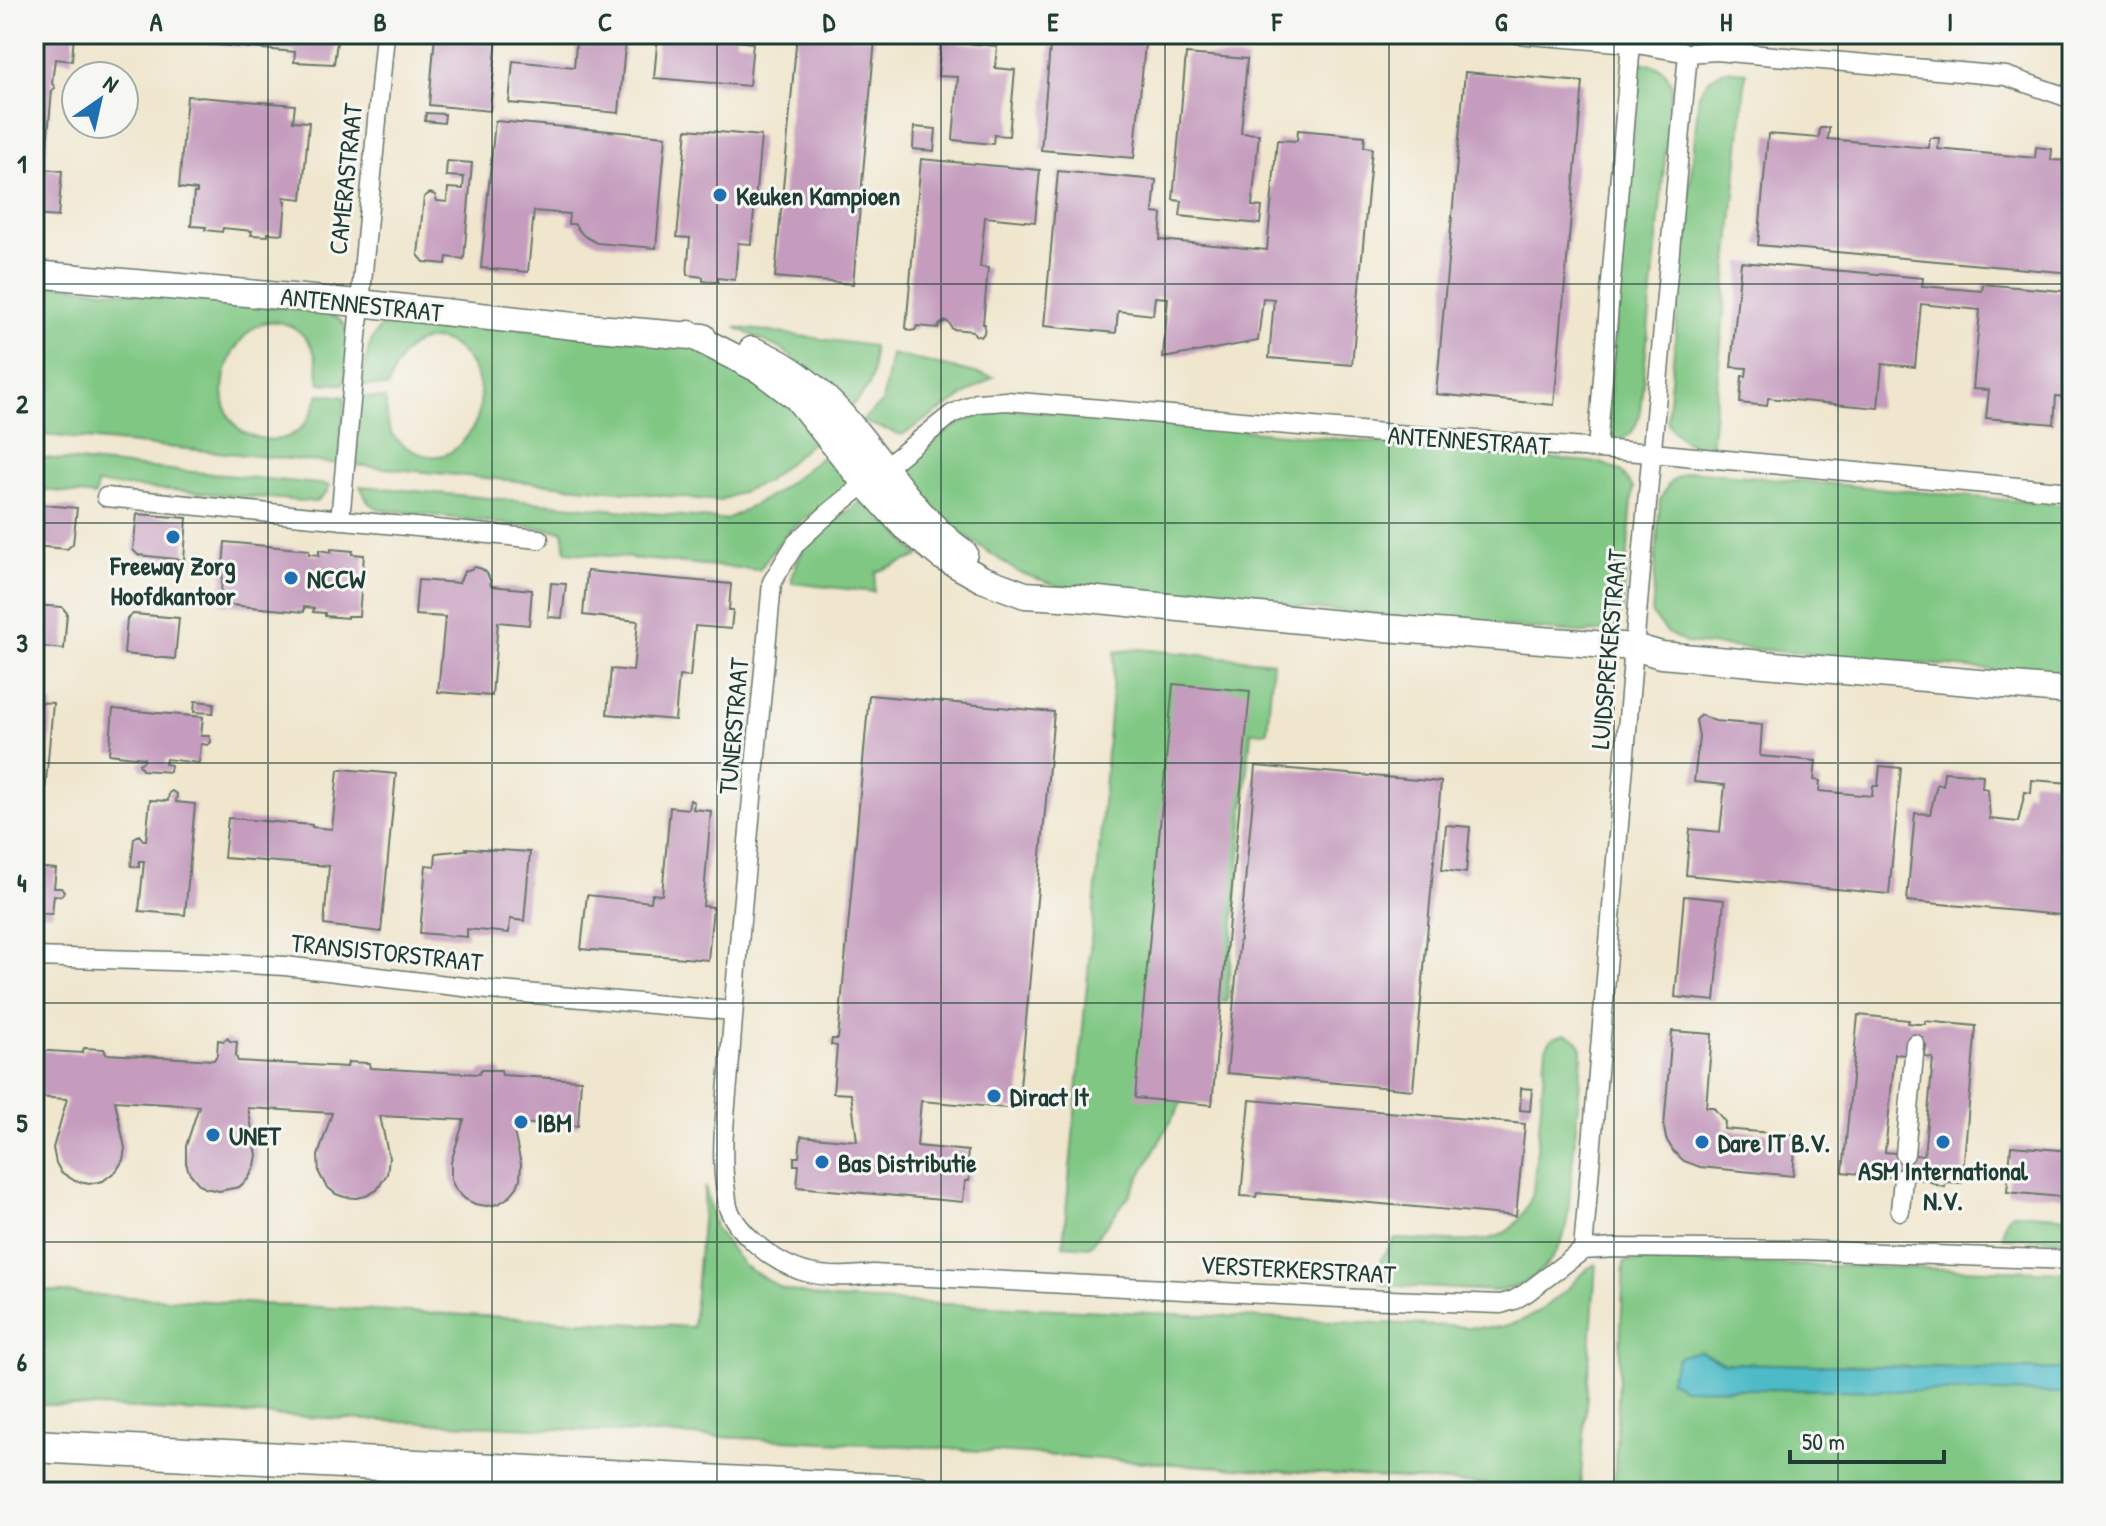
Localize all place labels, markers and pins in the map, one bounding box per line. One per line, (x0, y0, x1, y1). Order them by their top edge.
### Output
place label: Keuken Kampioen (736, 178, 900, 214)
marker: Keuken Kampioen (711, 186, 729, 204)
marker: Freeway Zorg Hoofdkantoor (164, 528, 182, 546)
place label: Freeway Zorg Hoofdkantoor (110, 548, 237, 613)
place label: NCCW (307, 561, 366, 596)
marker: NCCW (282, 569, 300, 587)
place label: Diract It (1010, 1079, 1089, 1114)
marker: Diract It (985, 1087, 1003, 1105)
place label: IBM (537, 1105, 572, 1140)
marker: IBM (512, 1113, 530, 1131)
place label: UNET (229, 1118, 282, 1153)
place label: Dare IT B.V. (1718, 1125, 1830, 1160)
marker: UNET (204, 1126, 222, 1144)
marker: Dare IT B.V. (1693, 1133, 1711, 1151)
marker: ASM International N.V. (1934, 1133, 1952, 1151)
place label: Bas Distributie (838, 1145, 977, 1180)
marker: Bas Distributie (813, 1153, 831, 1171)
place label: ASM International N.V. (1858, 1153, 2029, 1218)

